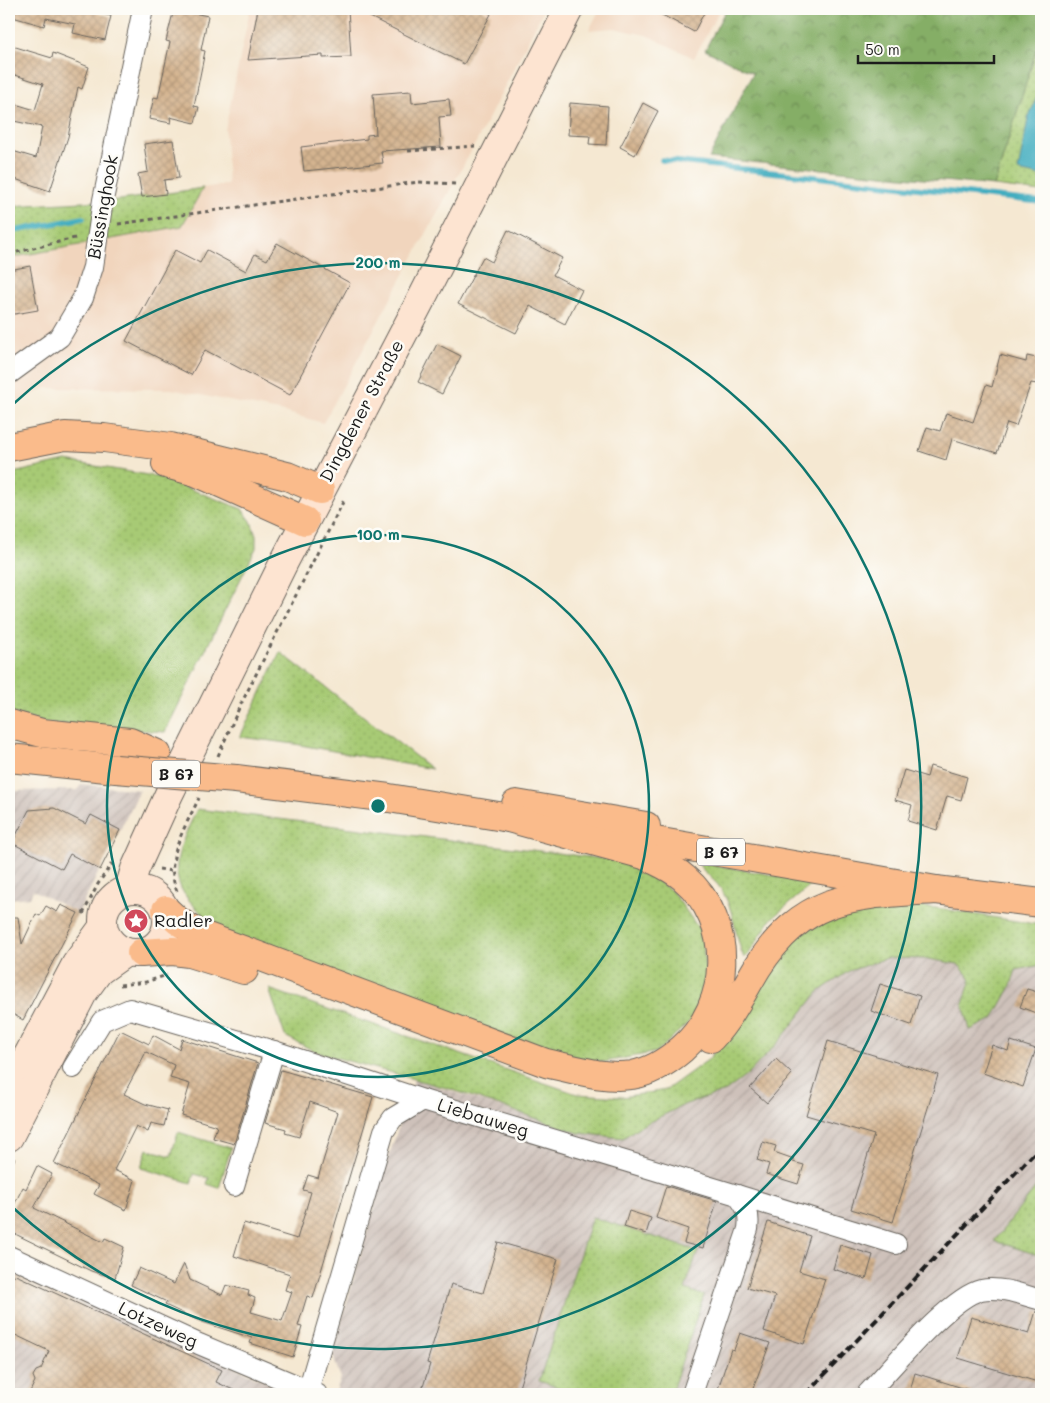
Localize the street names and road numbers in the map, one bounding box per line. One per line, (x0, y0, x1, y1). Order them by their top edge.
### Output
street label: Büssinghook (81, 153, 123, 261)
street label: Dingdener Straße (314, 335, 409, 486)
road number: B 67 (152, 761, 200, 788)
road number: B 67 (697, 839, 745, 866)
street label: Liebauweg (435, 1092, 532, 1142)
street label: Lotzeweg (115, 1295, 202, 1353)

